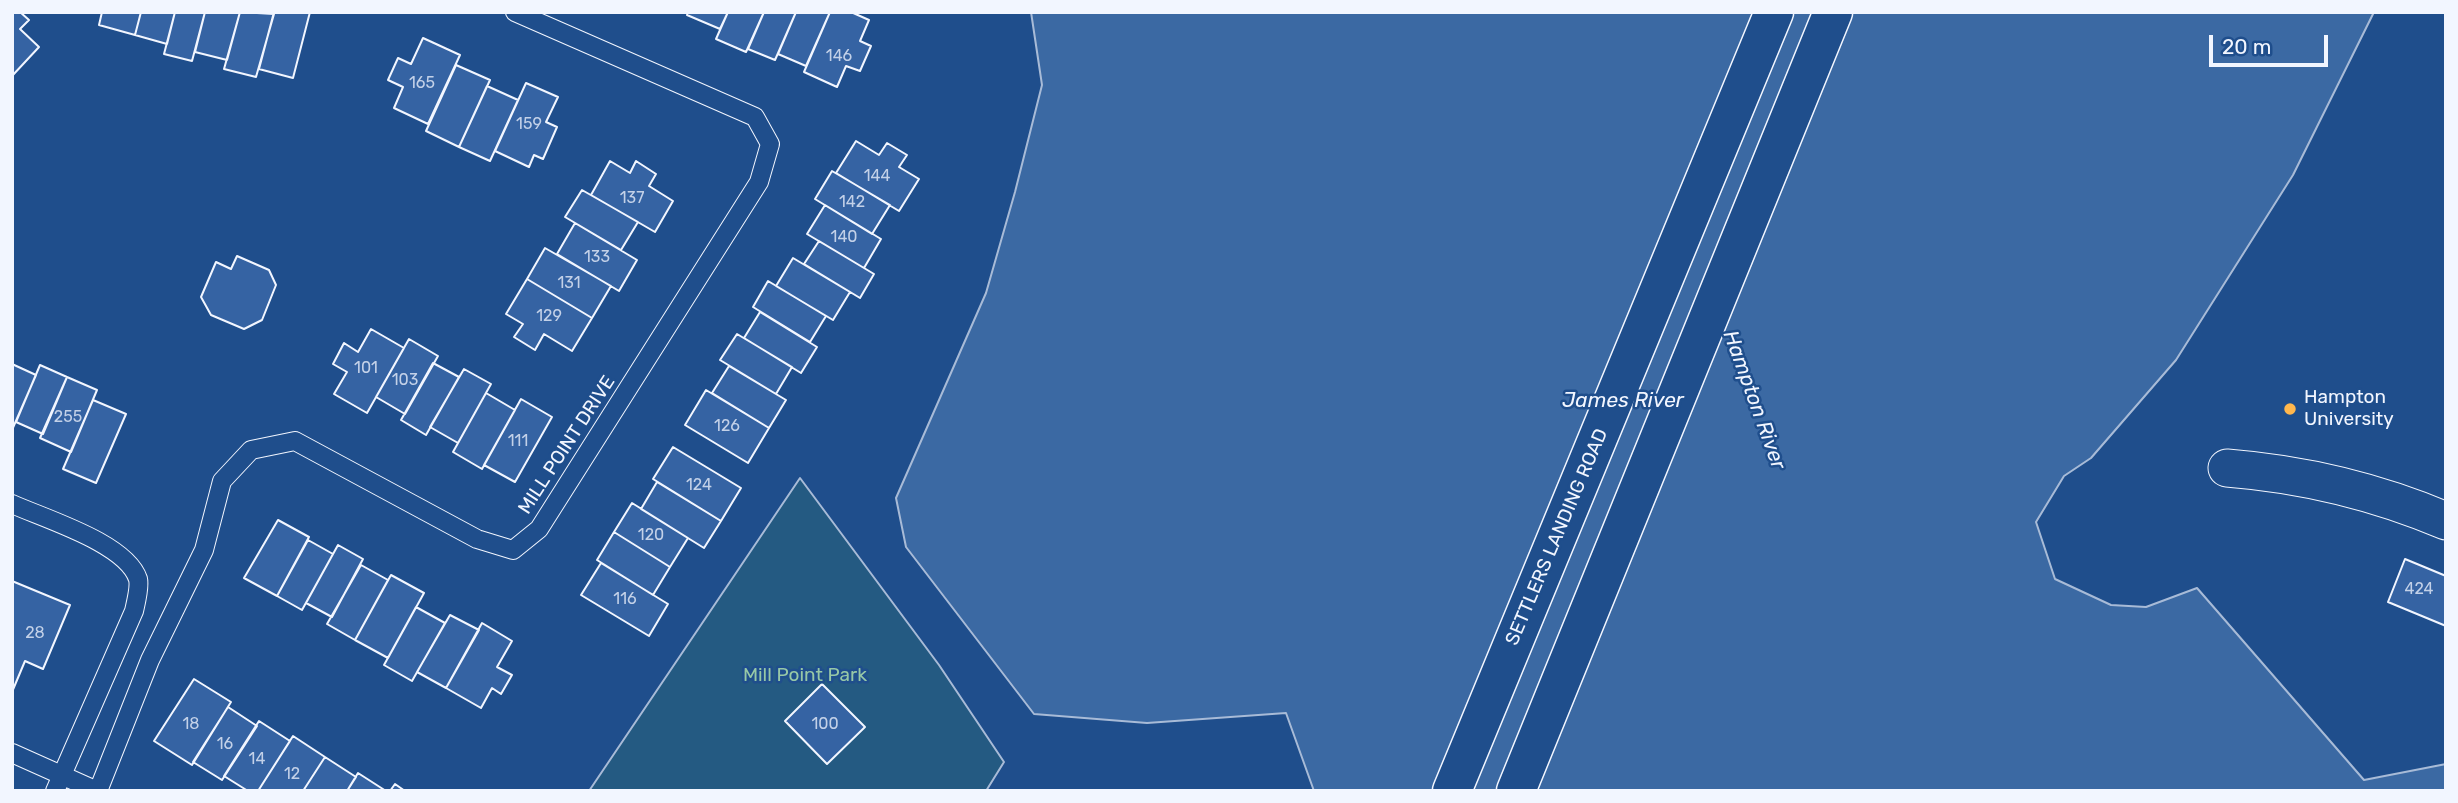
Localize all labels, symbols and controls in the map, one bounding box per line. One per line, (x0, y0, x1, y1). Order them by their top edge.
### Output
scale bar (2213, 21, 2332, 65)
text: 20 m (2222, 34, 2271, 59)
house number: 146 (826, 46, 852, 66)
house number: 165 (409, 73, 435, 93)
house number: 159 (516, 114, 542, 134)
house number: 144 (864, 166, 890, 186)
house number: 137 (620, 188, 644, 208)
house number: 142 (839, 192, 865, 212)
house number: 140 (831, 227, 857, 247)
house number: 133 (584, 247, 610, 267)
house number: 131 (557, 273, 581, 293)
house number: 129 (536, 306, 562, 326)
water label: Hampton River (1717, 327, 1791, 473)
house number: 101 (354, 358, 378, 378)
house number: 103 (392, 370, 418, 390)
street label: MILL POINT DRIVE (514, 372, 620, 518)
place label: Hampton University (2304, 387, 2394, 431)
water label: James River (1562, 388, 1684, 414)
marker: Hampton University (2282, 401, 2298, 417)
house number: 255 (54, 407, 82, 427)
house number: 126 (714, 416, 740, 436)
street label: SETTLERS LANDING ROAD (1501, 425, 1613, 649)
house number: 111 (508, 431, 528, 451)
house number: 124 (686, 475, 712, 495)
house number: 120 (638, 525, 664, 545)
house number: 424 (2404, 579, 2434, 599)
house number: 116 (613, 589, 637, 609)
house number: 28 (25, 623, 45, 643)
park label: Mill Point Park (743, 665, 867, 687)
house number: 18 (182, 714, 200, 734)
house number: 100 (811, 714, 839, 734)
house number: 16 (217, 734, 233, 754)
house number: 14 (249, 749, 265, 769)
house number: 12 (284, 764, 300, 784)

